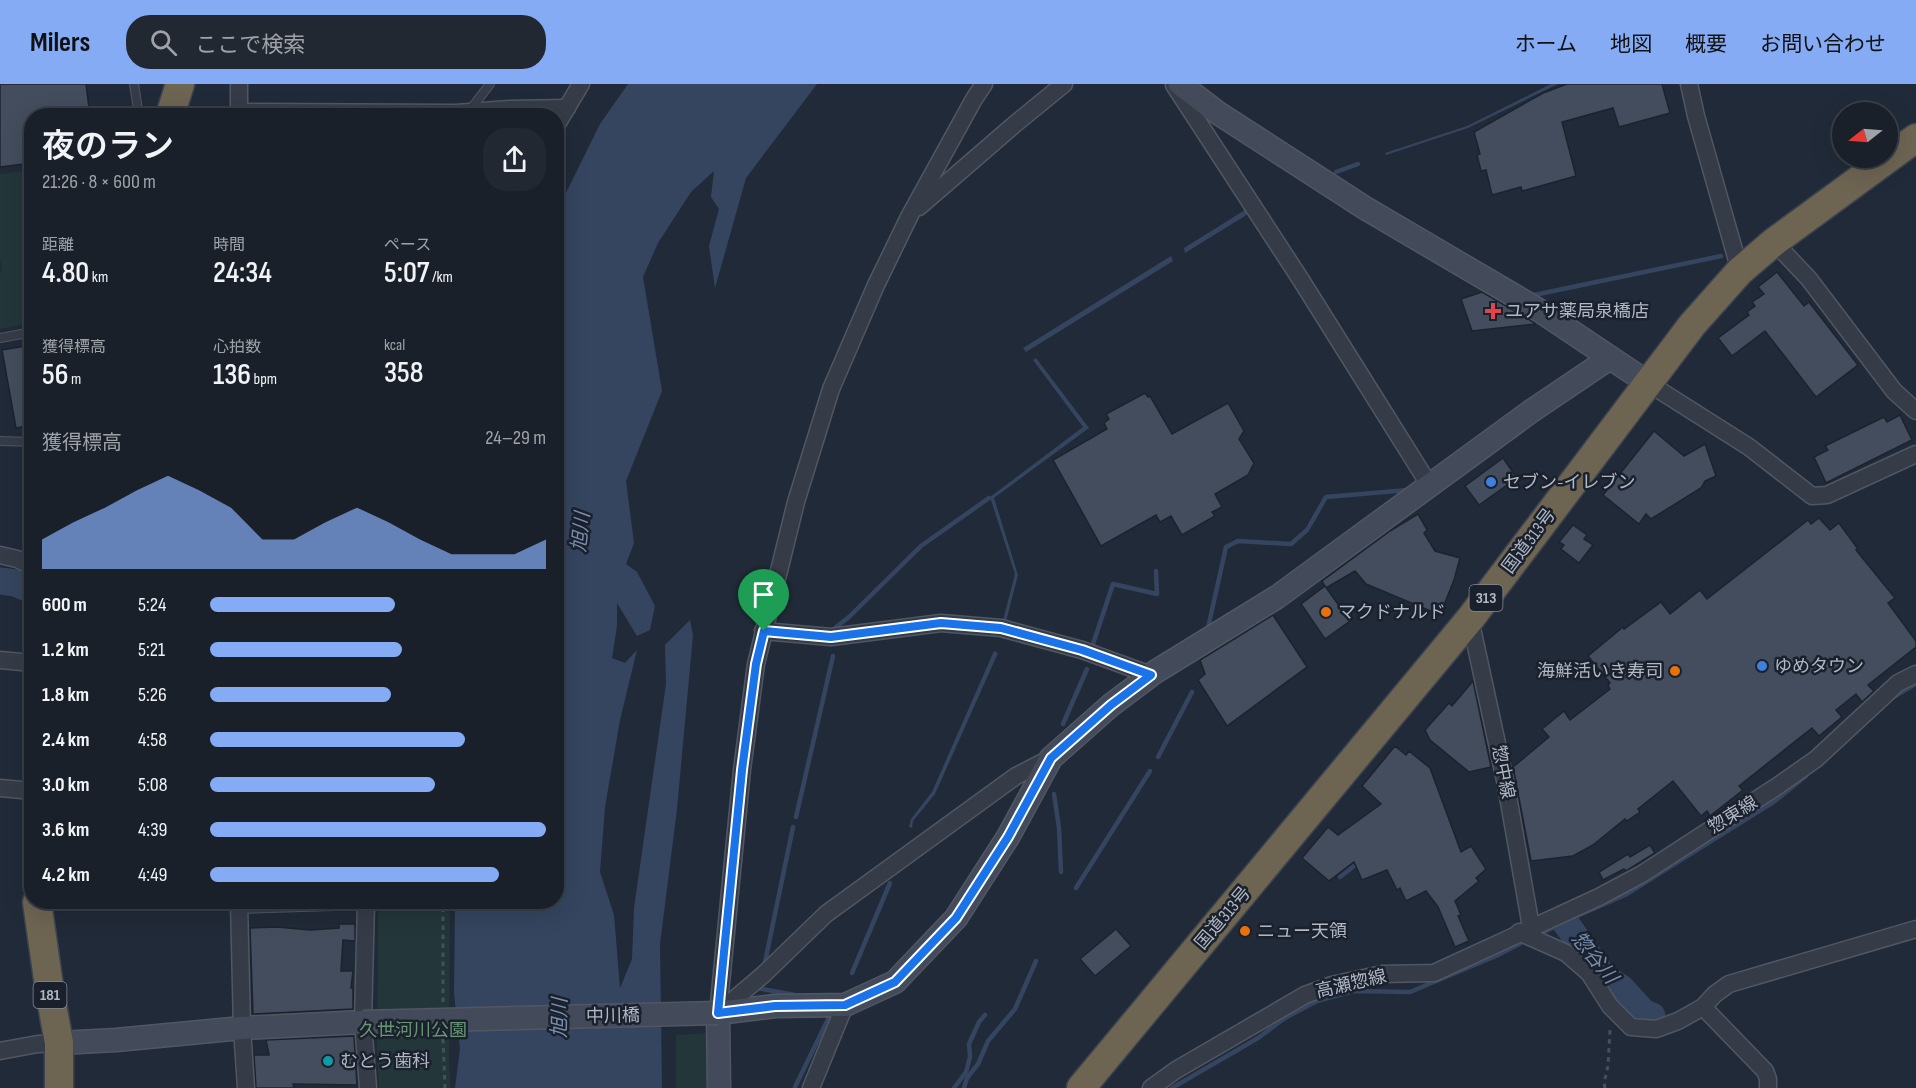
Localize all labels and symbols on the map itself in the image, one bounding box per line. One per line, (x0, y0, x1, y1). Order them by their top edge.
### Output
north arrow (1832, 102, 1898, 168)
place label: ユアサ薬局泉橋店 (1505, 301, 1649, 322)
marker: ユアサ薬局泉橋店 (1486, 304, 1500, 318)
place label: セブン-イレブン (1503, 472, 1636, 493)
marker: セブン-イレブン (1484, 475, 1498, 489)
street label: 国道313号 (1498, 505, 1560, 577)
water label: 旭川 (567, 509, 595, 553)
pin (738, 569, 789, 631)
road number: 313 (1470, 585, 1502, 611)
place label: マクドナルド (1338, 602, 1446, 623)
marker: マクドナルド (1319, 605, 1333, 619)
place label: ゆめタウン (1774, 656, 1864, 677)
marker: ゆめタウン (1755, 659, 1769, 673)
place label: 海鮮活いき寿司 (1537, 661, 1663, 682)
marker: 海鮮活いき寿司 (1668, 664, 1682, 678)
street label: 惣中線 (1488, 743, 1518, 801)
street label: 惣東線 (1705, 792, 1761, 838)
street label: 国道313号 (1191, 882, 1255, 954)
place label: ニュー天領 (1257, 921, 1347, 942)
marker: ニュー天領 (1238, 924, 1252, 938)
water label: 惣谷川 (1566, 927, 1623, 990)
street label: 高瀬惣線 (1314, 966, 1388, 1002)
road number: 181 (34, 982, 66, 1008)
water label: 旭川 (548, 996, 572, 1038)
street label: 中川橋 (586, 1005, 640, 1027)
park label: 久世河川公園 (359, 1020, 467, 1041)
place label: むとう歯科 (340, 1051, 430, 1072)
marker: むとう歯科 (321, 1054, 335, 1068)

